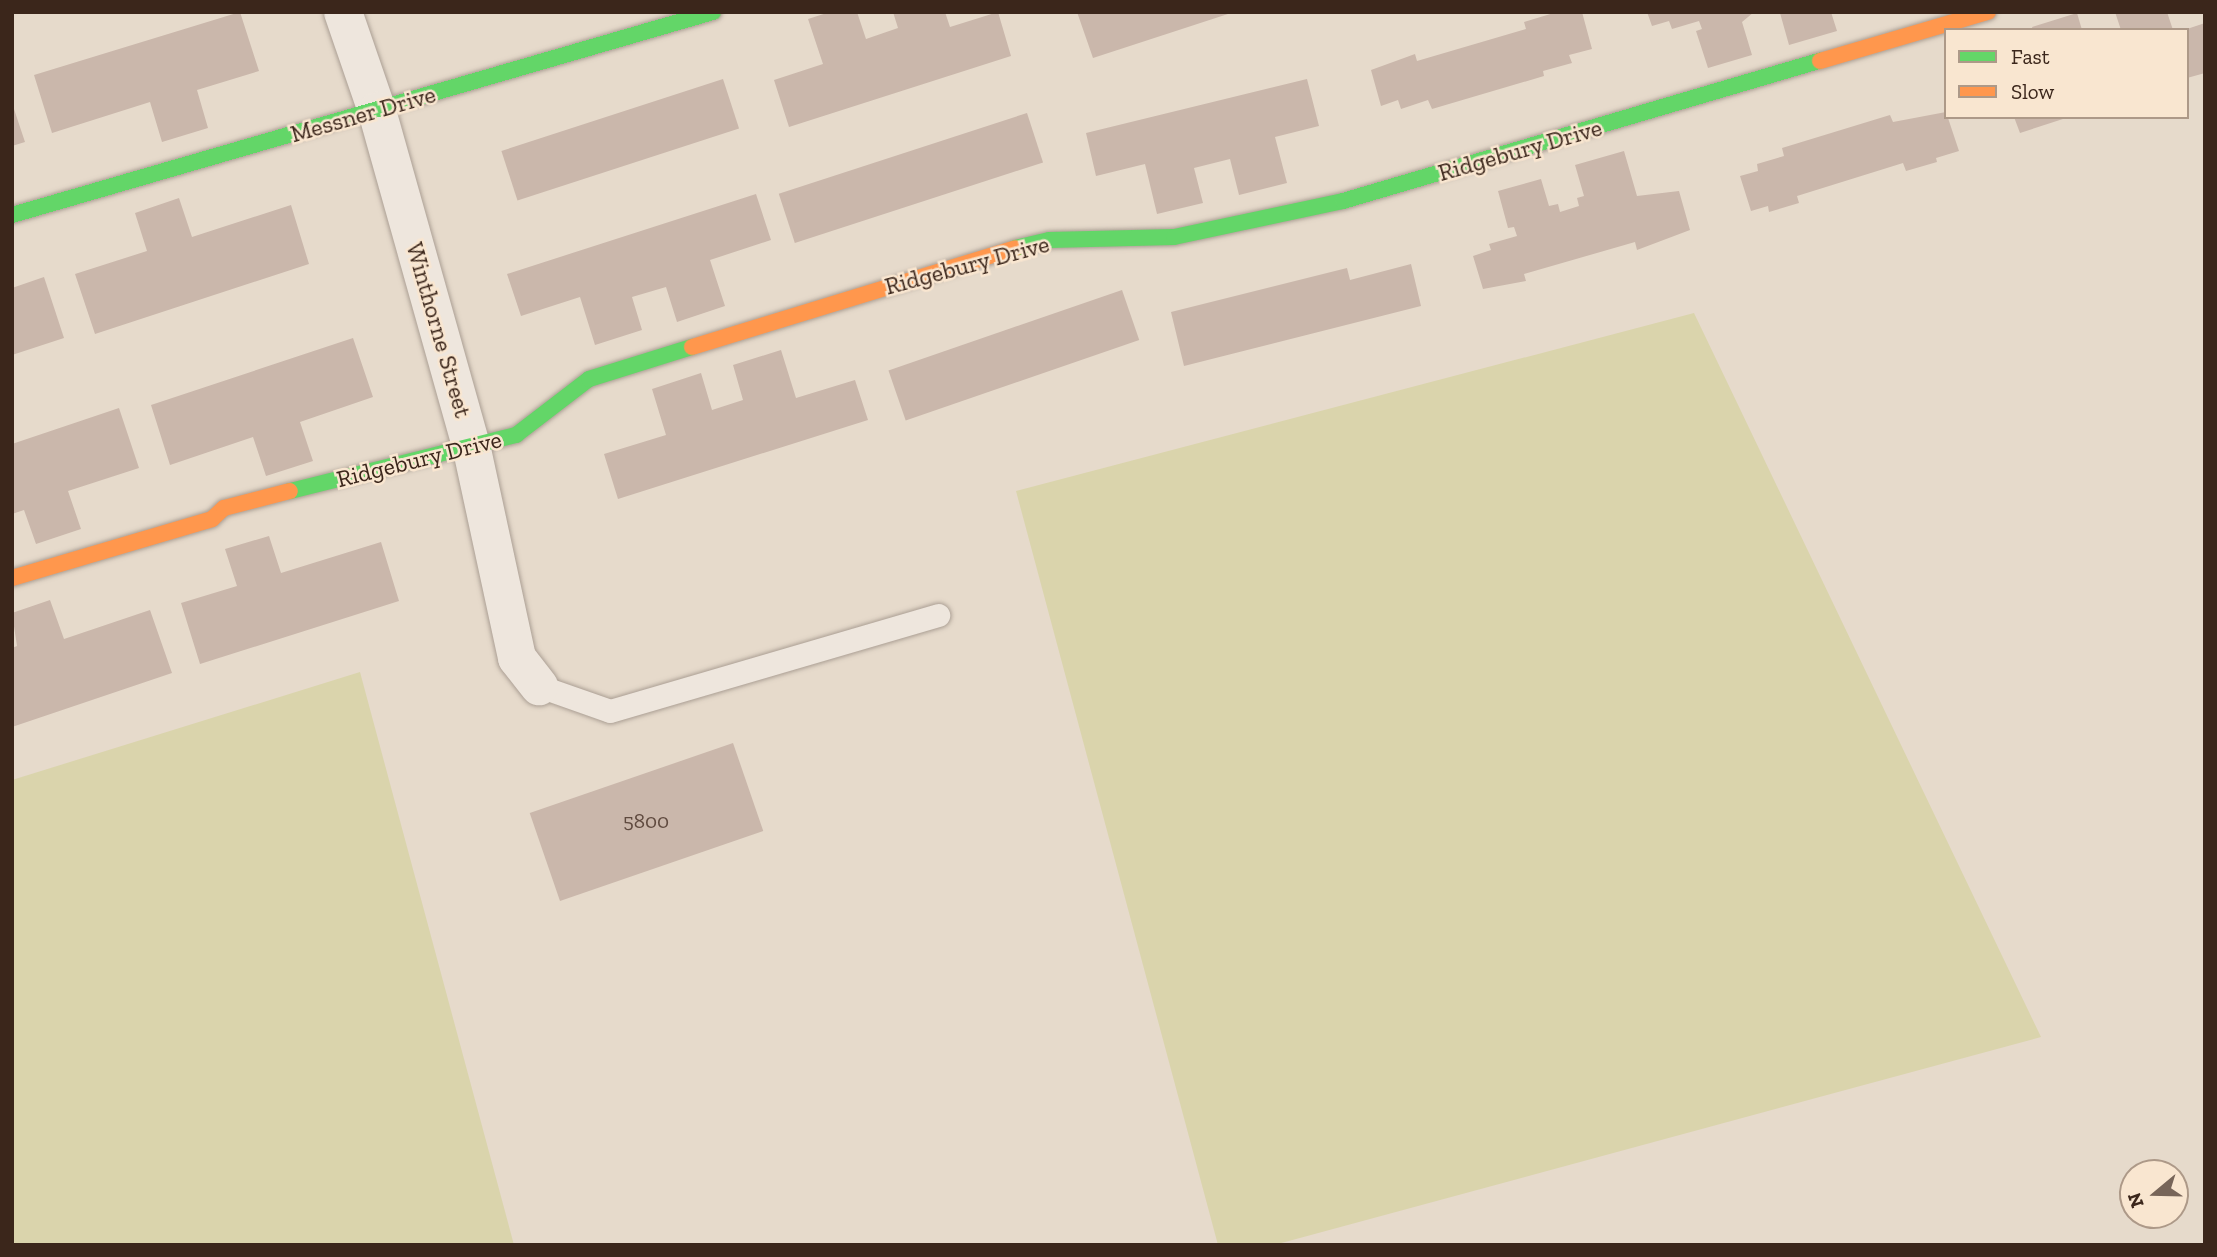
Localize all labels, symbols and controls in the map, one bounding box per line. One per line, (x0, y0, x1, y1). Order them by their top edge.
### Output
legend (1944, 28, 2189, 119)
text: Fast (2011, 44, 2050, 69)
street label: Messner Drive (287, 79, 439, 149)
text: Slow (2011, 79, 2054, 104)
street label: Ridgebury Drive (1434, 113, 1606, 187)
street label: Ridgebury Drive (881, 229, 1053, 301)
street label: Winthorne Street (400, 239, 478, 421)
street label: Ridgebury Drive (333, 425, 505, 493)
house number: 5800 (623, 808, 669, 834)
north arrow (2119, 1159, 2189, 1229)
text: N (2122, 1190, 2149, 1211)

